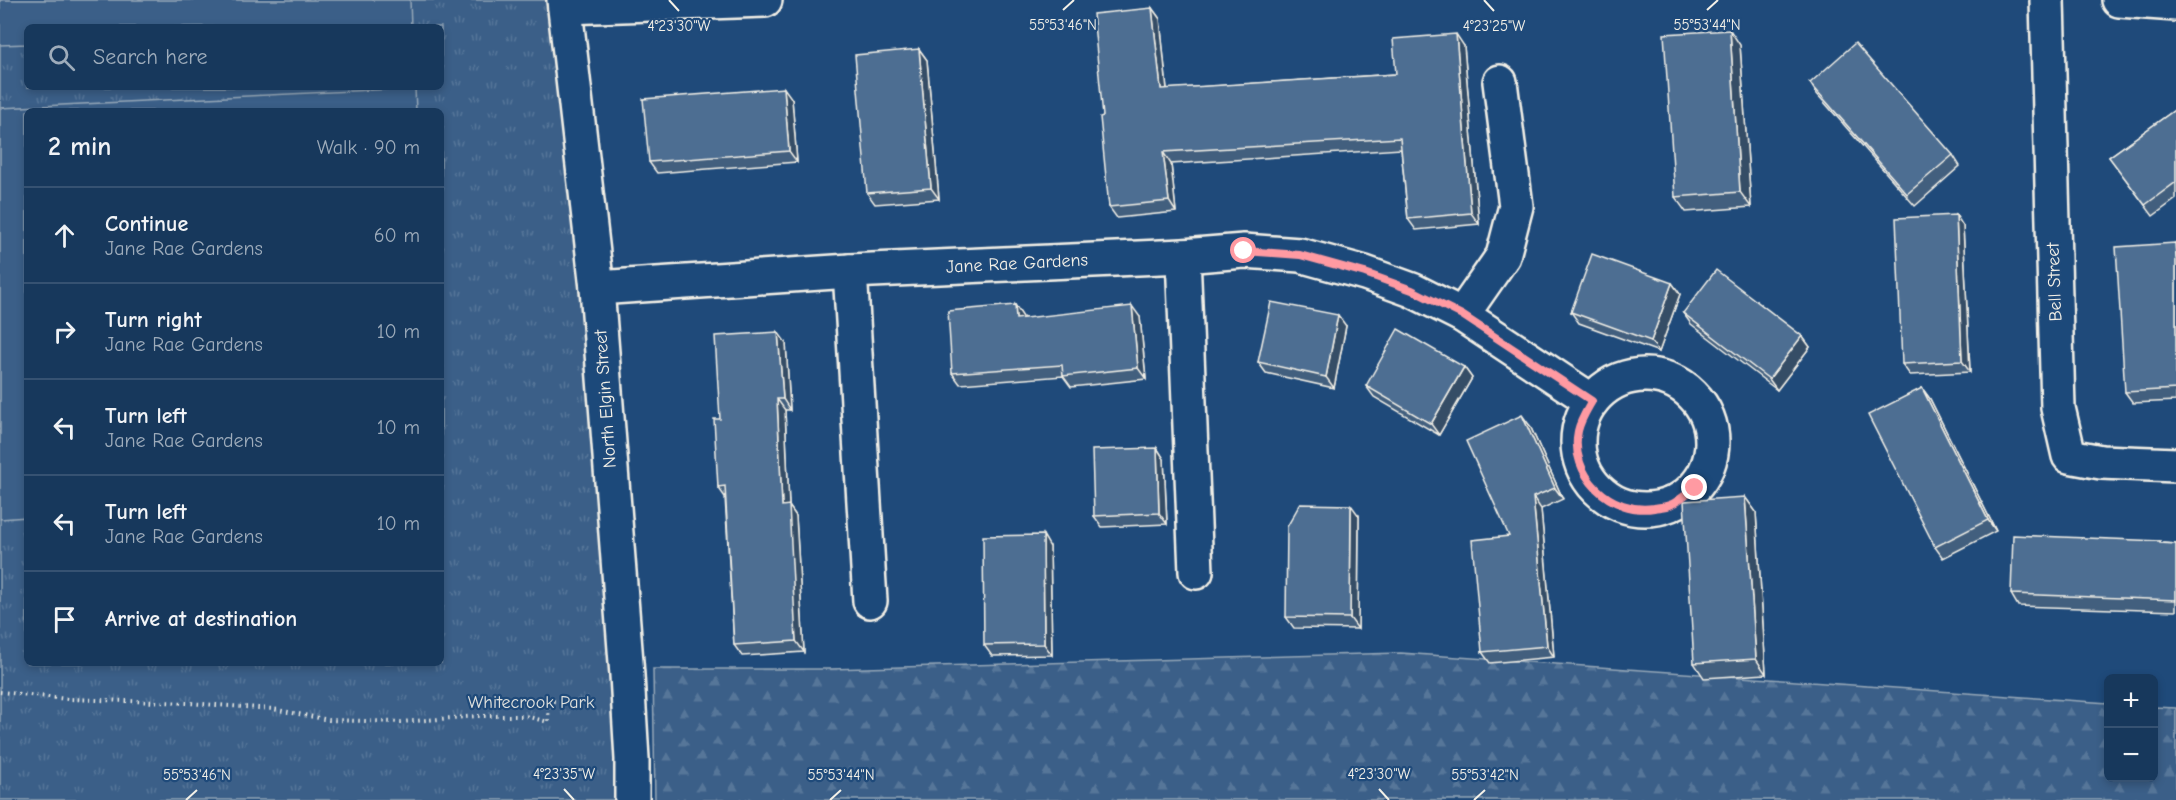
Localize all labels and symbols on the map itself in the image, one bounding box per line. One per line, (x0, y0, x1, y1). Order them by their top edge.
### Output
text: 55°53'46"N (1029, 16, 1097, 34)
text: 55°53'44"N (1673, 16, 1741, 34)
text: 4°23'30"W (647, 17, 711, 35)
text: 4°23'25"W (1463, 17, 1525, 35)
route start (1230, 237, 1256, 263)
street label: Bell Street (2043, 241, 2066, 322)
street label: Jane Rae Gardens (946, 249, 1089, 278)
street label: North Elgin Street (590, 328, 621, 469)
route end (1681, 474, 1707, 500)
park label: Whitecrook Park (468, 692, 595, 713)
text: 4°23'35"W (533, 765, 595, 783)
text: 4°23'30"W (1347, 765, 1411, 783)
text: 55°53'46"N (163, 766, 231, 784)
text: 55°53'44"N (807, 766, 875, 784)
text: 55°53'42"N (1451, 766, 1519, 784)

